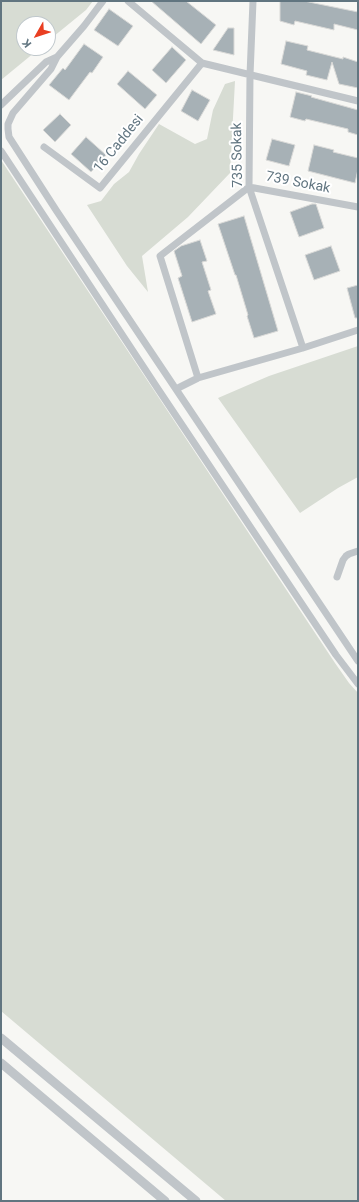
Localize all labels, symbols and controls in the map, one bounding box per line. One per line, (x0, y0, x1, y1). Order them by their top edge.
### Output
north arrow (16, 16, 56, 56)
text: K (20, 36, 34, 50)
street label: 16 Caddesi (91, 112, 147, 176)
street label: 735 Sokak (229, 122, 247, 188)
street label: 739 Sokak (264, 169, 332, 197)

